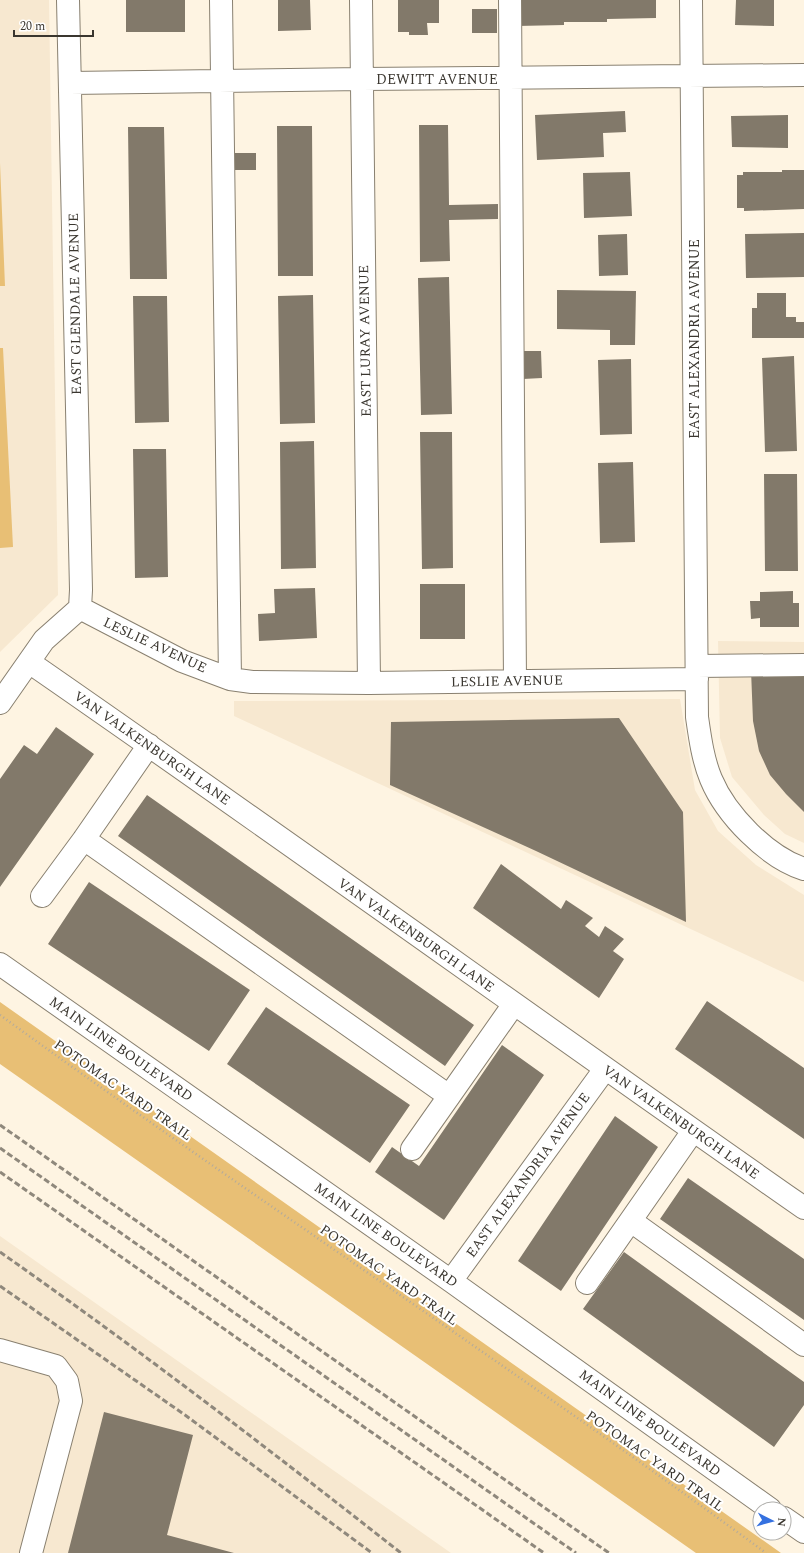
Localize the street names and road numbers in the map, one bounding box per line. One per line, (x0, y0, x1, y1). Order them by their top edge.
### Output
street label: DEWITT AVENUE (376, 69, 498, 90)
street label: EAST GLENDALE AVENUE (63, 213, 87, 395)
street label: EAST ALEXANDRIA AVENUE (684, 239, 705, 439)
street label: EAST LURAY AVENUE (353, 265, 377, 417)
street label: LESLIE AVENUE (100, 612, 210, 678)
street label: LESLIE AVENUE (451, 670, 563, 692)
street label: VAN VALKENBURGH LANE (69, 686, 235, 810)
street label: VAN VALKENBURGH LANE (333, 873, 499, 997)
street label: MAIN LINE BOULEVARD (45, 991, 197, 1107)
street label: POTOMAC YARD TRAIL (50, 1034, 196, 1146)
street label: VAN VALKENBURGH LANE (598, 1060, 764, 1184)
street label: EAST ALEXANDRIA AVENUE (461, 1088, 595, 1262)
street label: MAIN LINE BOULEVARD (310, 1177, 462, 1293)
street label: POTOMAC YARD TRAIL (316, 1219, 462, 1331)
street label: MAIN LINE BOULEVARD (575, 1364, 725, 1482)
street label: POTOMAC YARD TRAIL (582, 1405, 728, 1517)

